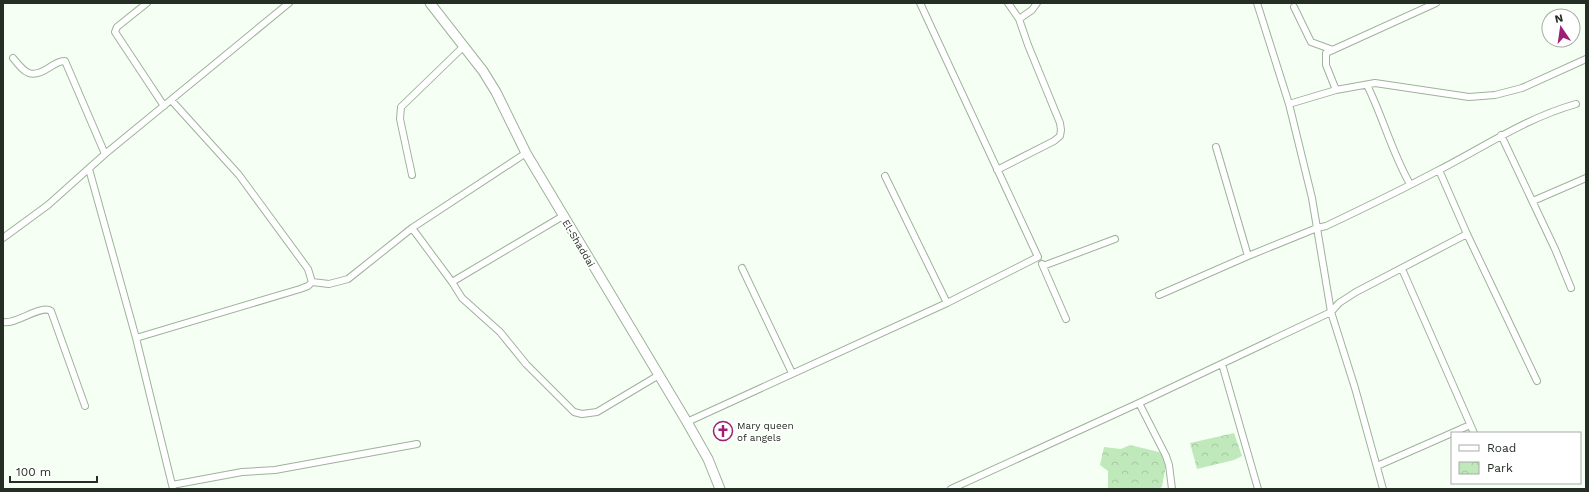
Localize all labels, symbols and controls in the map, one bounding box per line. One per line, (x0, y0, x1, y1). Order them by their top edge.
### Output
north arrow (1541, 8, 1581, 48)
text: N (1553, 11, 1564, 26)
street label: El-Shaddai (560, 218, 597, 269)
church icon: Mary queen of angels (712, 420, 734, 442)
place label: Mary queen of angels (737, 420, 794, 443)
legend (1451, 432, 1581, 484)
text: Road (1487, 441, 1516, 455)
scale bar (10, 458, 97, 484)
text: Park (1487, 461, 1513, 475)
text: 100 m (16, 465, 51, 479)

